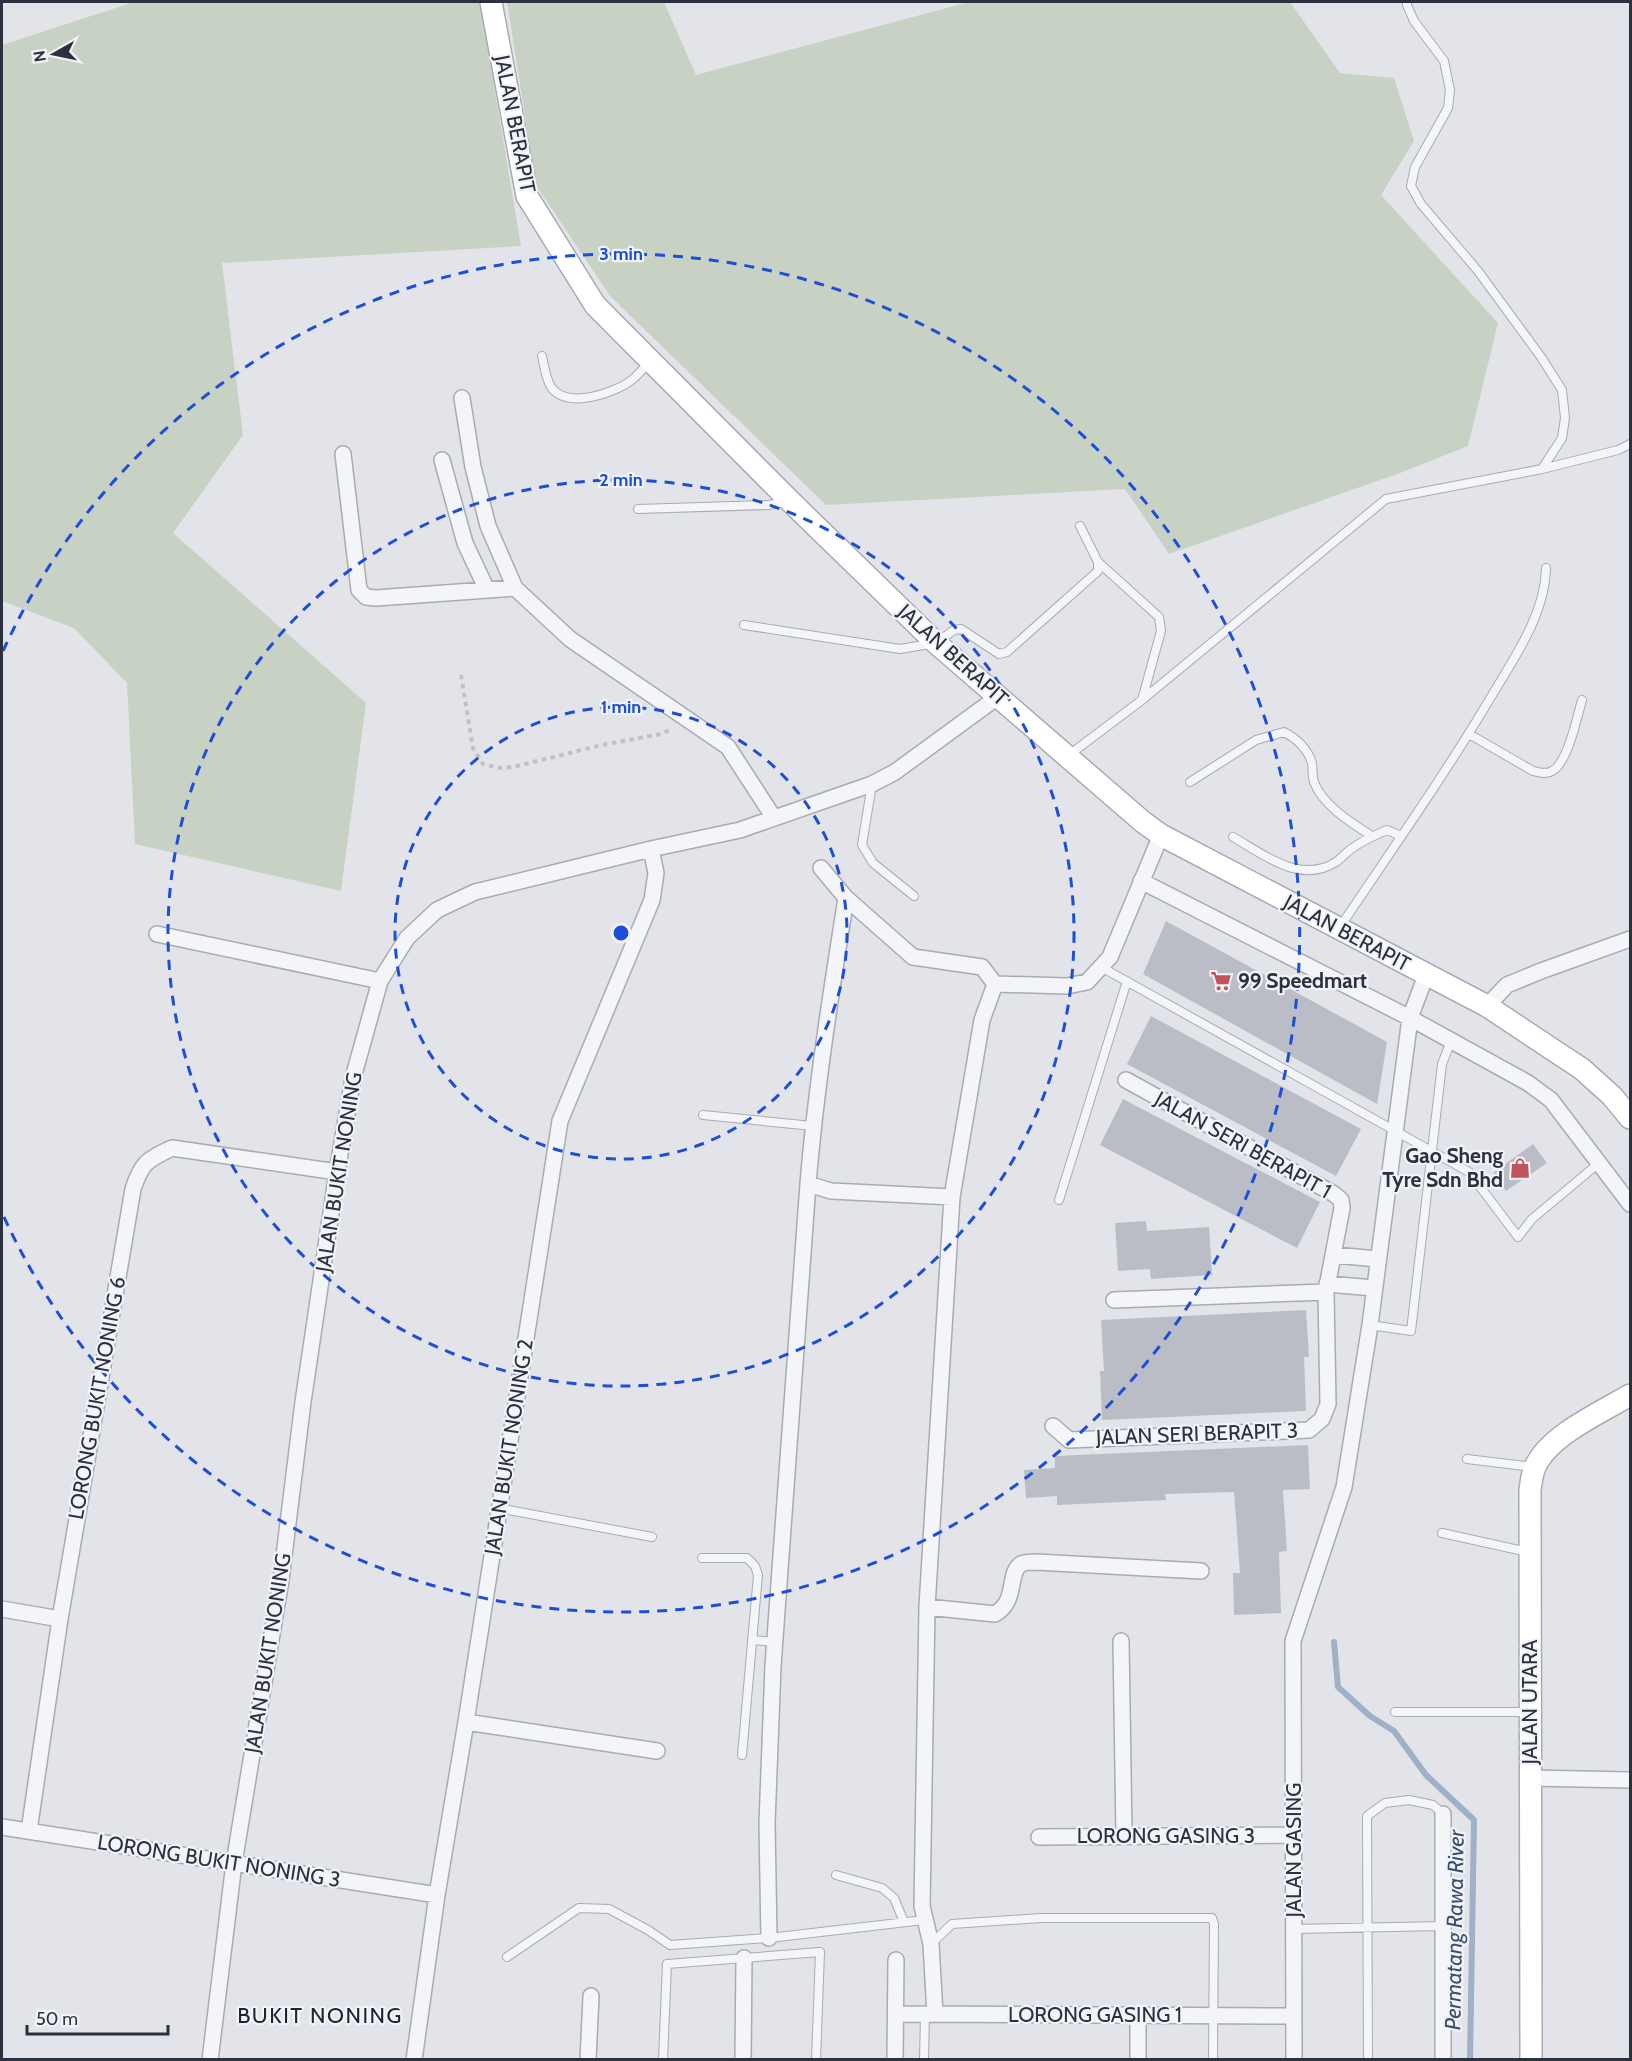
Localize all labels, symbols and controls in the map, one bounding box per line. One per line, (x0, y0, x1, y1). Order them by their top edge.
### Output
north arrow (24, 24, 84, 84)
text: N (29, 49, 50, 63)
street label: JALAN BERAPIT (490, 52, 541, 195)
text: 3 min (599, 243, 643, 265)
text: 2 min (599, 469, 643, 491)
street label: JALAN BERAPIT (892, 598, 1014, 711)
text: 1 min (601, 696, 641, 718)
street label: JALAN BERAPIT (1279, 888, 1415, 976)
centre of rings (611, 923, 631, 943)
place label: 99 Speedmart (1238, 968, 1367, 993)
supermarket icon: 99 Speedmart (1209, 969, 1233, 993)
street label: JALAN BUKIT NONING (310, 1070, 367, 1275)
street label: JALAN SERI BERAPIT 1 (1150, 1085, 1336, 1203)
place label: Gao Sheng Tyre Sdn Bhd (1382, 1143, 1503, 1192)
shop icon: Gao Sheng Tyre Sdn Bhd (1508, 1156, 1532, 1180)
street label: LORONG BUKIT NONING 6 (63, 1274, 130, 1521)
street label: JALAN BUKIT NONING 2 (479, 1337, 538, 1557)
street label: JALAN SERI BERAPIT 3 (1094, 1417, 1299, 1450)
street label: JALAN BUKIT NONING (239, 1551, 296, 1756)
street label: JALAN UTARA (1517, 1639, 1542, 1766)
street label: JALAN GASING (1281, 1783, 1306, 1918)
street label: LORONG GASING 3 (1077, 1823, 1255, 1848)
water label: Permatang Rawa River (1439, 1828, 1470, 2030)
street label: LORONG BUKIT NONING 3 (96, 1829, 342, 1892)
scale bar (27, 1998, 168, 2036)
district label: BUKIT NONING (237, 2002, 403, 2029)
street label: LORONG GASING 1 (1008, 2002, 1182, 2027)
text: 50 m (36, 2008, 78, 2030)

